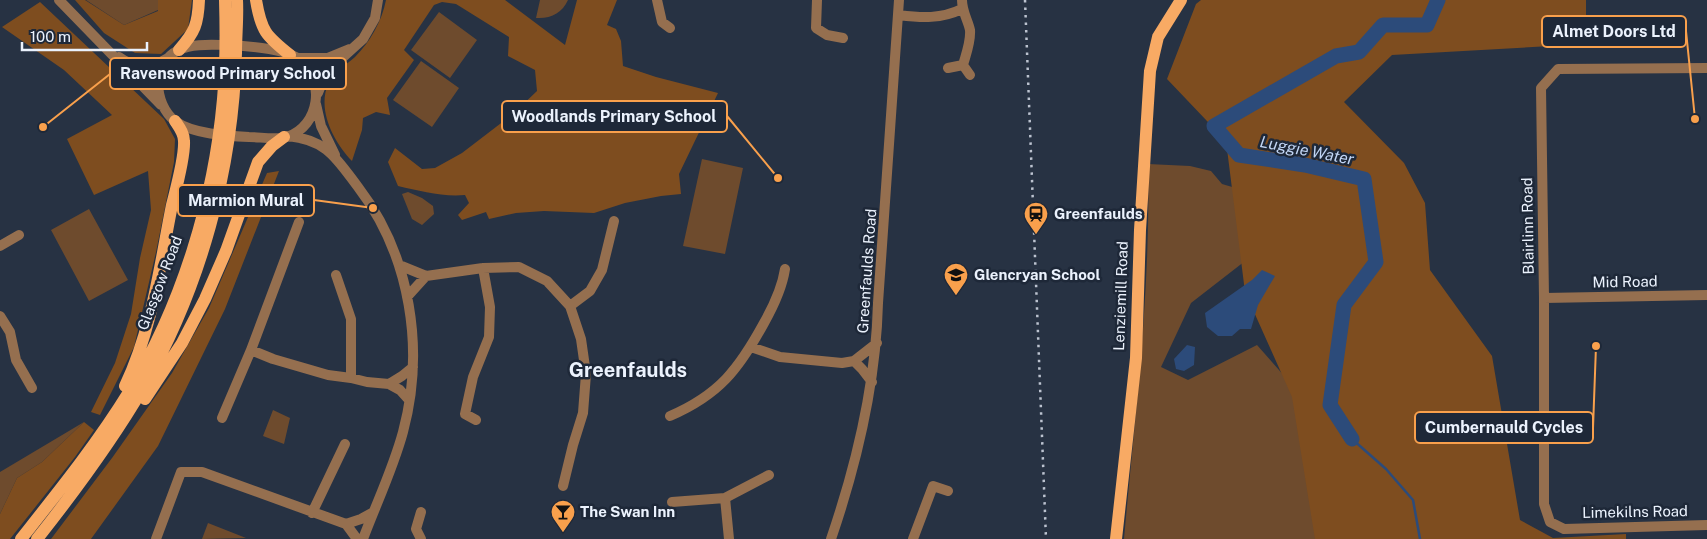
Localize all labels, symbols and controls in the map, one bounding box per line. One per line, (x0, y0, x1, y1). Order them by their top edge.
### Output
callout: Almet Doors Ltd (1542, 16, 1686, 47)
scale bar (22, 20, 148, 52)
text: Almet Doors Ltd (1552, 22, 1676, 41)
text: 100 m (30, 28, 71, 45)
callout: Ravenswood Primary School (110, 58, 346, 89)
text: Ravenswood Primary School (120, 64, 336, 83)
callout: Woodlands Primary School (502, 101, 727, 132)
text: Woodlands Primary School (511, 107, 717, 126)
water label: Luggie Water (1258, 132, 1356, 169)
street label: Blairlinn Road (1518, 177, 1537, 275)
callout: Marmion Mural (178, 185, 314, 216)
text: Marmion Mural (188, 191, 304, 210)
station icon: Greenfaulds (1023, 201, 1049, 235)
place label: Greenfaulds (1054, 205, 1143, 222)
street label: Greenfaulds Road (854, 208, 879, 334)
street label: Glasgow Road (134, 233, 185, 332)
street label: Lenziemill Road (1110, 241, 1131, 351)
school or university icon: Glencryan School (943, 262, 969, 296)
place label: Glencryan School (974, 266, 1100, 283)
street label: Mid Road (1592, 272, 1658, 291)
district label: Greenfaulds (569, 358, 687, 382)
callout: Cumbernauld Cycles (1415, 412, 1593, 443)
text: Cumbernauld Cycles (1425, 418, 1583, 437)
bar icon: The Swan Inn (550, 499, 576, 533)
street label: Limekilns Road (1582, 502, 1688, 521)
place label: The Swan Inn (580, 503, 675, 520)

